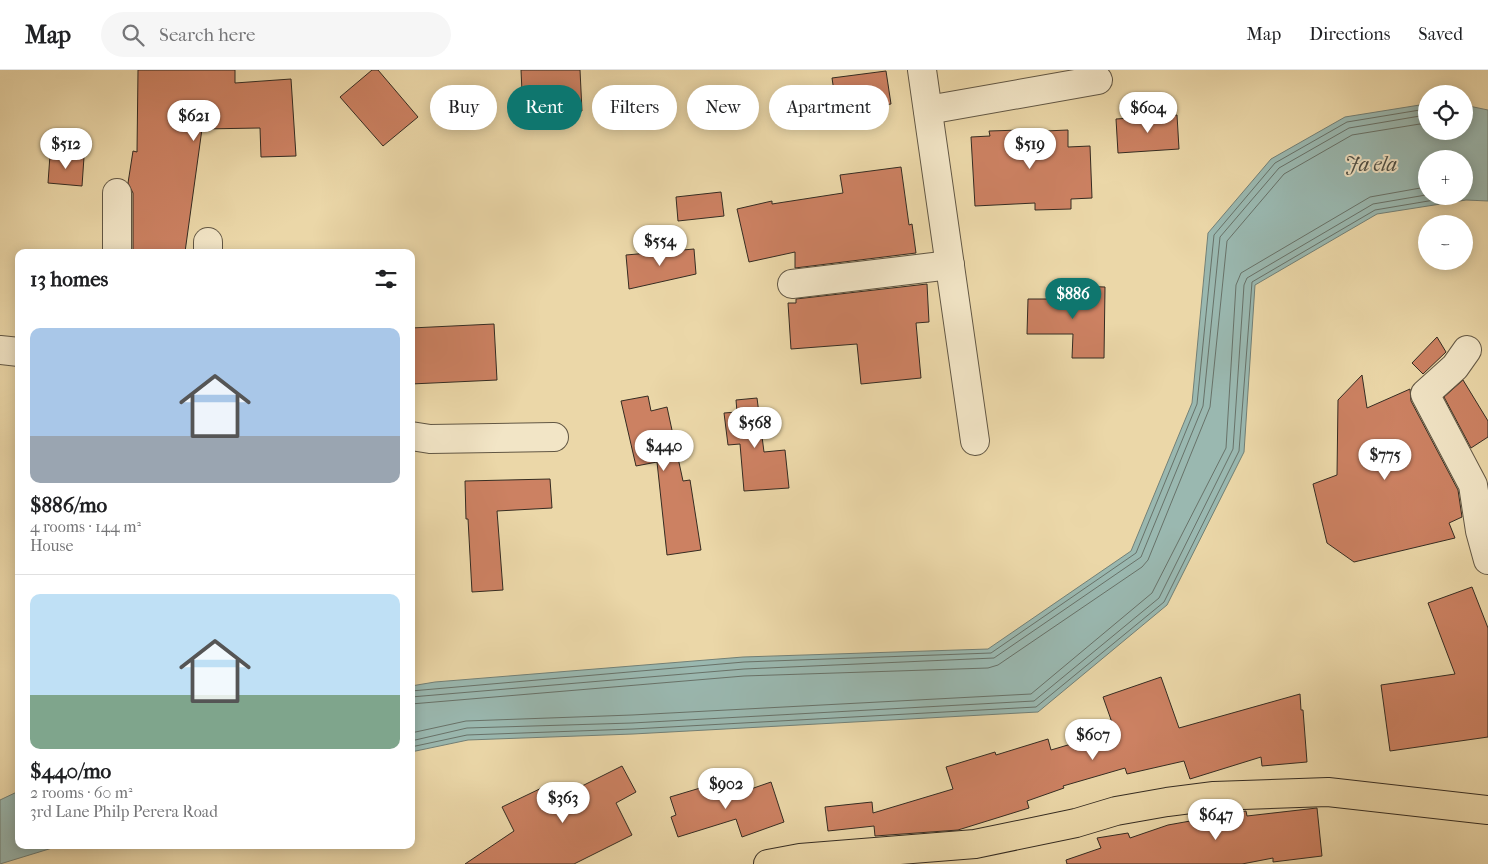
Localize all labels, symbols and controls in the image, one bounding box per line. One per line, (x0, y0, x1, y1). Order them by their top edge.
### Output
search box (101, 12, 451, 57)
text: Map (25, 21, 71, 49)
icon: search (119, 21, 147, 49)
text: Search here (159, 24, 255, 46)
text: Map (1247, 24, 1281, 45)
text: Directions (1309, 24, 1390, 45)
text: Saved (1418, 24, 1463, 45)
chip: Buy (430, 85, 497, 130)
chip: Rent (507, 85, 582, 130)
chip: Filters (592, 85, 677, 130)
chip: New (687, 85, 759, 130)
chip: Apartment (769, 85, 889, 130)
map controls (1418, 85, 1473, 270)
button: locate (1418, 85, 1473, 140)
pin: $604 (1118, 92, 1178, 134)
text: $604 (1130, 98, 1166, 117)
pin: $621 (164, 100, 224, 142)
text: $621 (178, 106, 210, 125)
pin: $512 (36, 128, 96, 170)
pin: $519 (1000, 128, 1060, 170)
text: $512 (51, 134, 81, 153)
text: $519 (1015, 134, 1045, 153)
button: + (1418, 150, 1473, 205)
water label: Ja ela (1345, 153, 1397, 176)
button: − (1418, 215, 1473, 270)
pin: $554 (630, 224, 690, 267)
text: $554 (644, 231, 676, 250)
icon: filters (372, 265, 400, 293)
text: 13 homes (30, 267, 108, 291)
pin: $886 (1043, 278, 1103, 320)
text: $886 (1056, 284, 1090, 303)
icon: home (170, 361, 260, 451)
pin: $568 (725, 406, 785, 449)
text: $568 (739, 413, 771, 432)
pin: $440 (634, 430, 694, 472)
text: $440 (646, 436, 682, 455)
pin: $775 (1355, 438, 1415, 481)
text: $775 (1369, 445, 1401, 464)
text: $886/mo (30, 493, 107, 517)
text: 4 rooms · 144 m² (30, 517, 141, 536)
text: House (30, 536, 73, 555)
icon: home (170, 626, 260, 716)
pin: $607 (1063, 718, 1123, 761)
text: $607 (1076, 725, 1110, 744)
text: $440/mo (30, 759, 111, 783)
pin: $902 (696, 768, 756, 810)
text: $902 (709, 774, 743, 793)
pin: $363 (533, 782, 593, 824)
text: 2 rooms · 60 m² (30, 783, 133, 802)
text: $363 (548, 788, 578, 807)
pin: $647 (1186, 798, 1246, 841)
text: 3rd Lane Philp Perera Road (30, 802, 218, 821)
text: $647 (1199, 805, 1233, 824)

